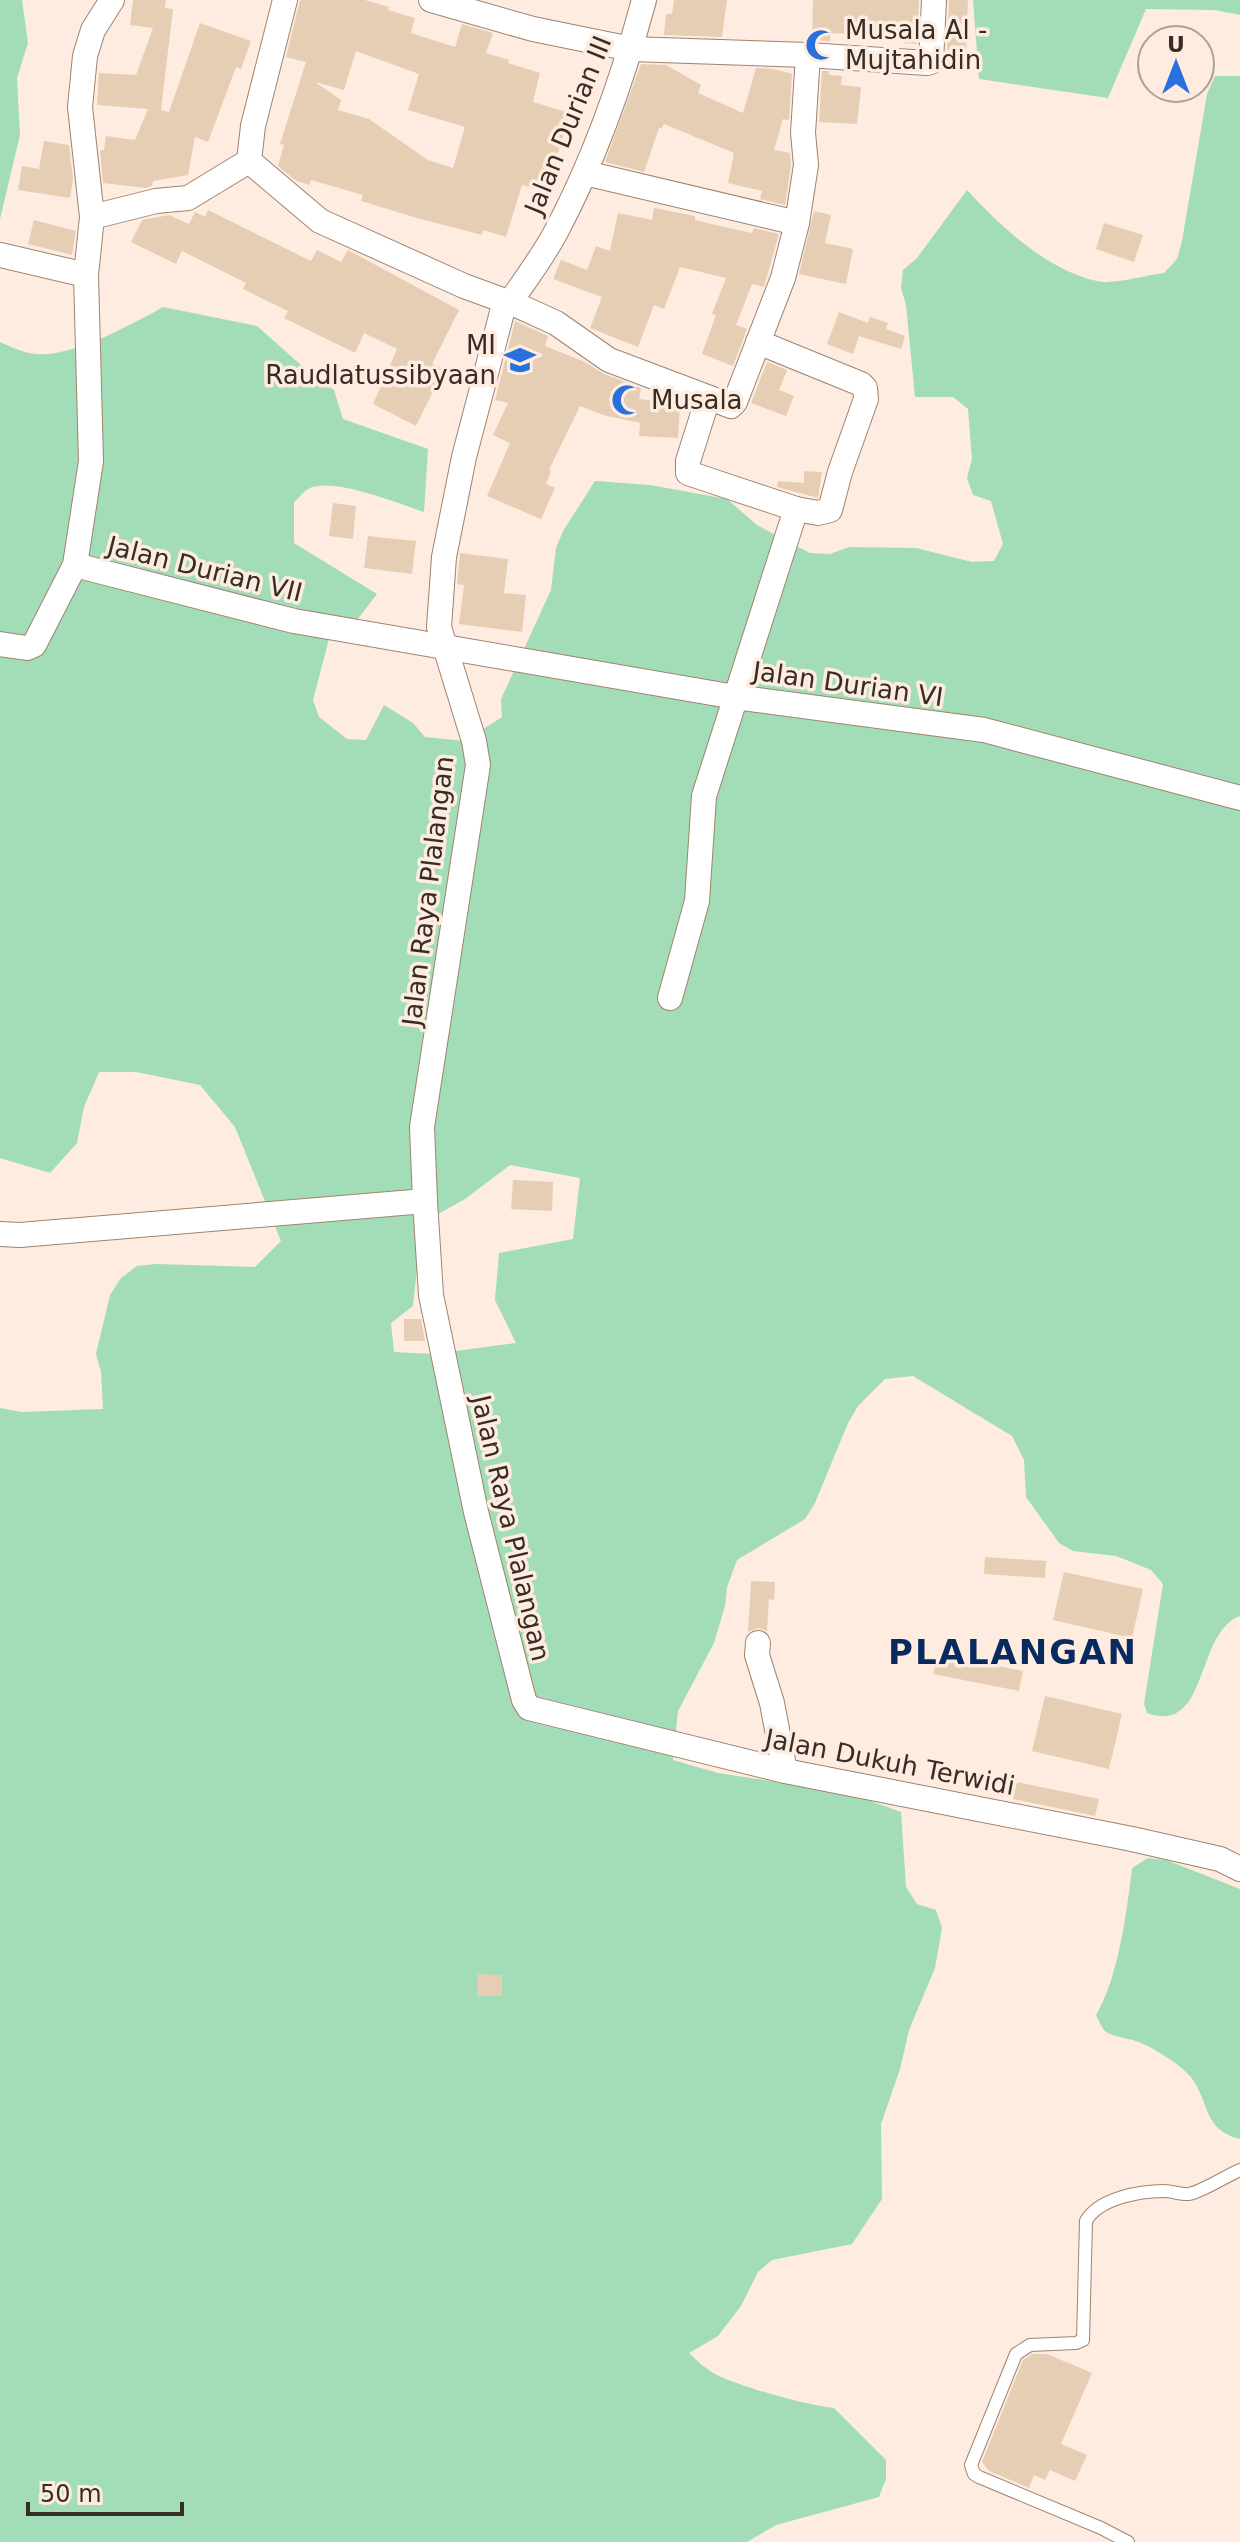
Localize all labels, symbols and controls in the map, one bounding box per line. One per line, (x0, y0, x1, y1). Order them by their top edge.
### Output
place label: Musala Al - Mujtahidin (845, 15, 987, 75)
north arrow (1136, 24, 1216, 104)
mosque icon: Musala Al - Mujtahidin (804, 28, 838, 62)
street label: Jalan Durian III (518, 31, 617, 220)
text: U (1167, 32, 1185, 57)
place label: MI Raudlatussibyaan (265, 330, 496, 390)
school or university icon: MI Raudlatussibyaan (503, 343, 537, 377)
mosque icon: Musala (610, 383, 644, 417)
place label: Musala (651, 385, 743, 415)
street label: Jalan Durian VII (103, 530, 306, 608)
street label: Jalan Durian VI (749, 656, 945, 712)
street label: Jalan Raya Plalangan (396, 754, 459, 1030)
street label: Jalan Raya Plalangan (465, 1390, 556, 1664)
district label: PLALANGAN (888, 1632, 1138, 1672)
street label: Jalan Dukuh Terwidi (761, 1723, 1017, 1801)
scale bar (28, 2466, 182, 2516)
text: 50 m (40, 2480, 102, 2508)

